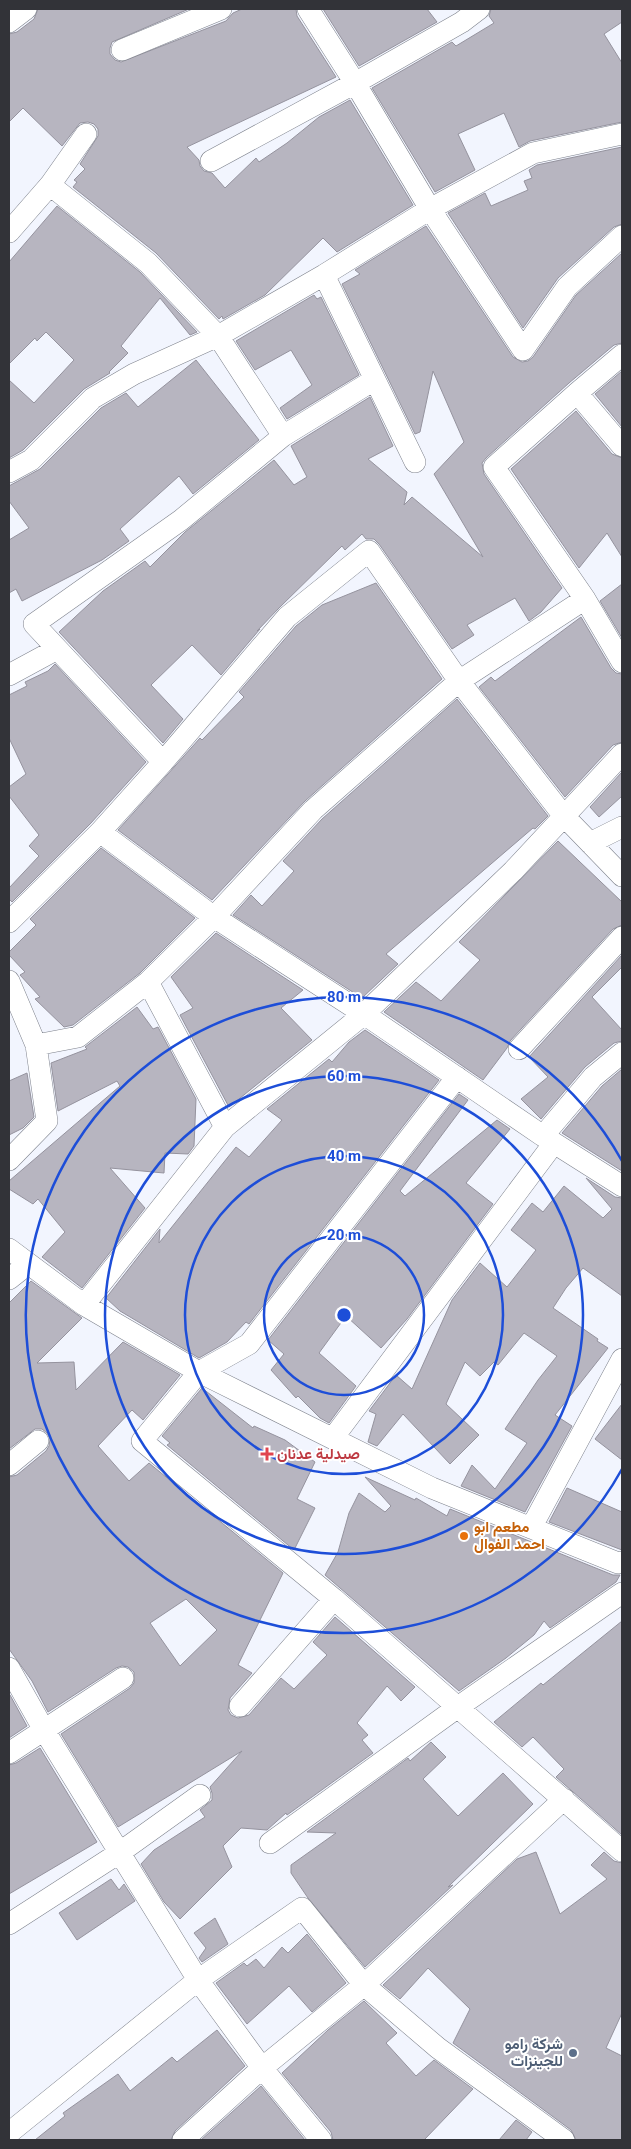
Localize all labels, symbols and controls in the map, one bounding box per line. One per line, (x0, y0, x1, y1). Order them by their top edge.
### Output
text: 80 m (327, 988, 361, 1006)
text: 60 m (327, 1067, 361, 1085)
text: 40 m (327, 1147, 361, 1165)
text: 20 m (327, 1226, 361, 1244)
centre of rings (335, 1306, 353, 1324)
place label: صيدلية عدنان (277, 1445, 360, 1463)
marker: صيدلية عدنان (261, 1448, 273, 1460)
place label: مطعم ابو احمد الفوال (474, 1518, 545, 1553)
marker: مطعم ابو احمد الفوال (458, 1530, 470, 1542)
place label: شركة رامو للجينزات (505, 2035, 563, 2070)
marker: شركة رامو للجينزات (567, 2047, 579, 2059)

